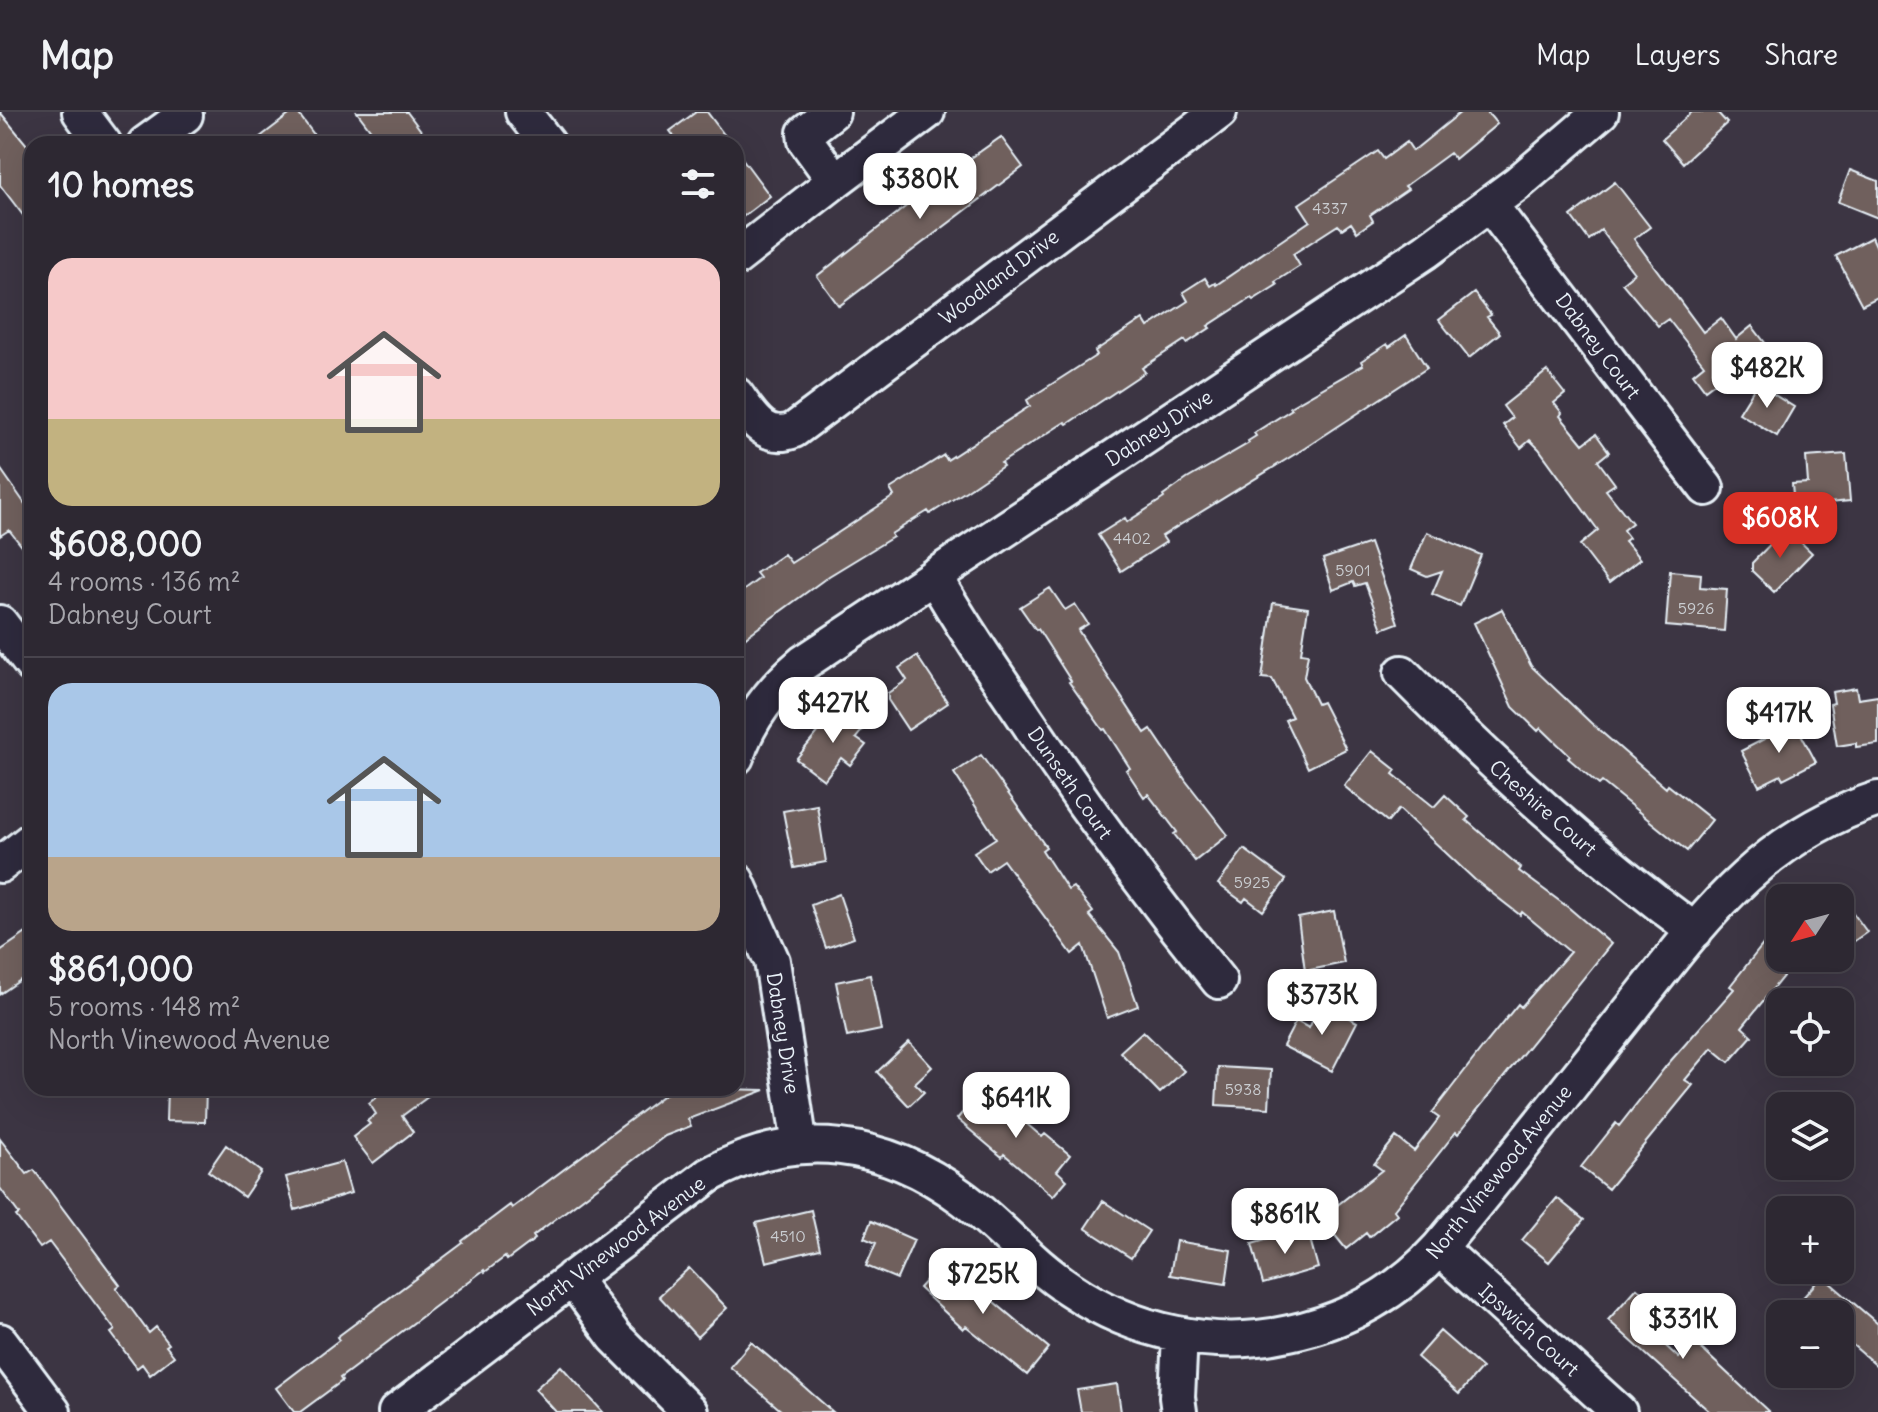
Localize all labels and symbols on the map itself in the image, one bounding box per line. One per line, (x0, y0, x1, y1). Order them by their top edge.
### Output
pin: $380K (864, 153, 976, 221)
house number: 4337 (1312, 198, 1348, 218)
street label: Woodland Drive (934, 224, 1063, 330)
street label: Dabney Court (1551, 288, 1646, 404)
pin: $482K (1711, 342, 1823, 410)
street label: Dabney Drive (1101, 384, 1217, 471)
pin: $608K (1724, 492, 1836, 560)
house number: 4402 (1113, 528, 1151, 548)
house number: 5901 (1335, 560, 1371, 580)
house number: 5926 (1678, 598, 1714, 618)
pin: $427K (777, 677, 889, 745)
pin: $417K (1723, 687, 1835, 755)
street label: Dunseth Court (1023, 722, 1118, 844)
street label: Cheshire Court (1484, 754, 1602, 861)
house number: 5925 (1234, 872, 1270, 892)
north arrow (1766, 884, 1854, 972)
pin: $373K (1266, 969, 1378, 1037)
street label: Dabney Drive (762, 971, 805, 1095)
pin: $641K (960, 1072, 1072, 1140)
house number: 5938 (1225, 1079, 1261, 1099)
street label: North Vinewood Avenue (1421, 1079, 1577, 1264)
street label: North Vinewood Avenue (521, 1170, 710, 1321)
pin: $861K (1229, 1188, 1341, 1256)
house number: 4510 (770, 1226, 806, 1246)
pin: $725K (927, 1248, 1039, 1316)
street label: Ipswich Court (1474, 1278, 1585, 1381)
pin: $331K (1627, 1293, 1739, 1361)

